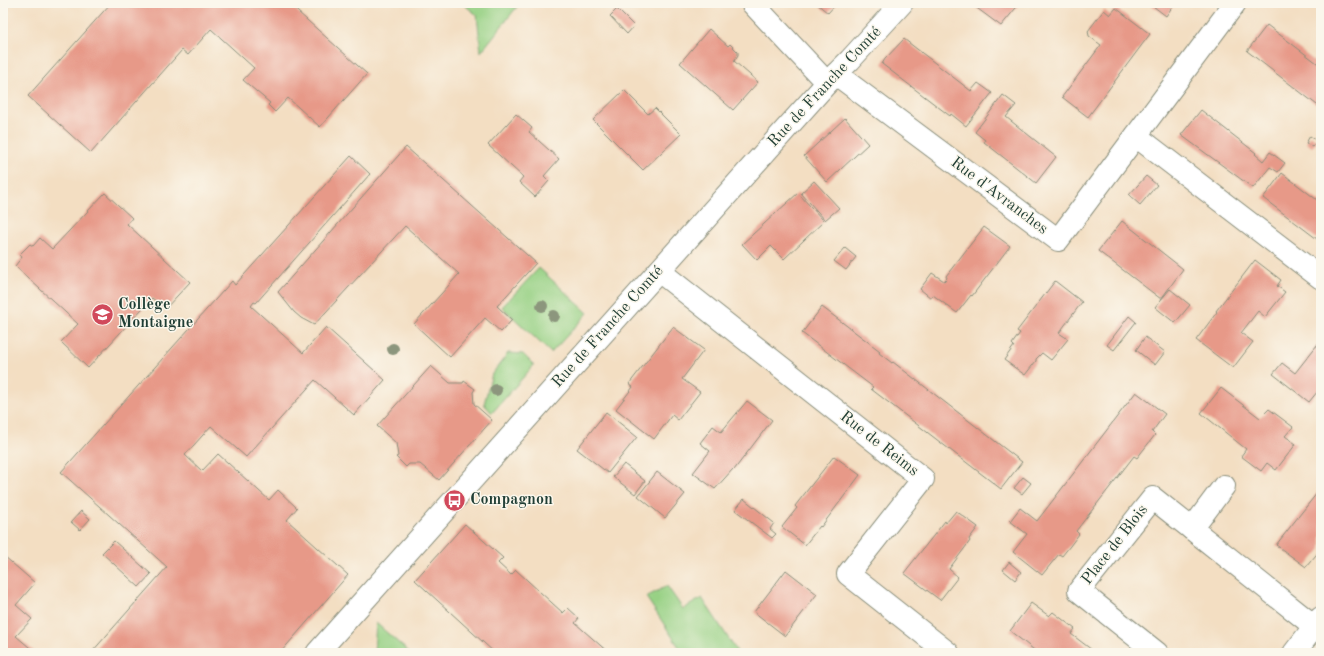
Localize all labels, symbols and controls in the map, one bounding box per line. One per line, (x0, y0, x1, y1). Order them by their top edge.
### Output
street label: Rue de Franche Comté (765, 24, 885, 150)
street label: Rue d'Avranches (948, 154, 1050, 238)
street label: Rue de Franche Comté (549, 263, 667, 391)
place label: Collège Montaigne (118, 297, 193, 331)
school or university icon: Collège Montaigne (90, 301, 116, 327)
street label: Rue de Reims (837, 409, 921, 480)
bus stop icon: Compagnon (442, 487, 468, 513)
place label: Compagnon (470, 492, 553, 508)
street label: Place de Blois (1079, 502, 1151, 588)

